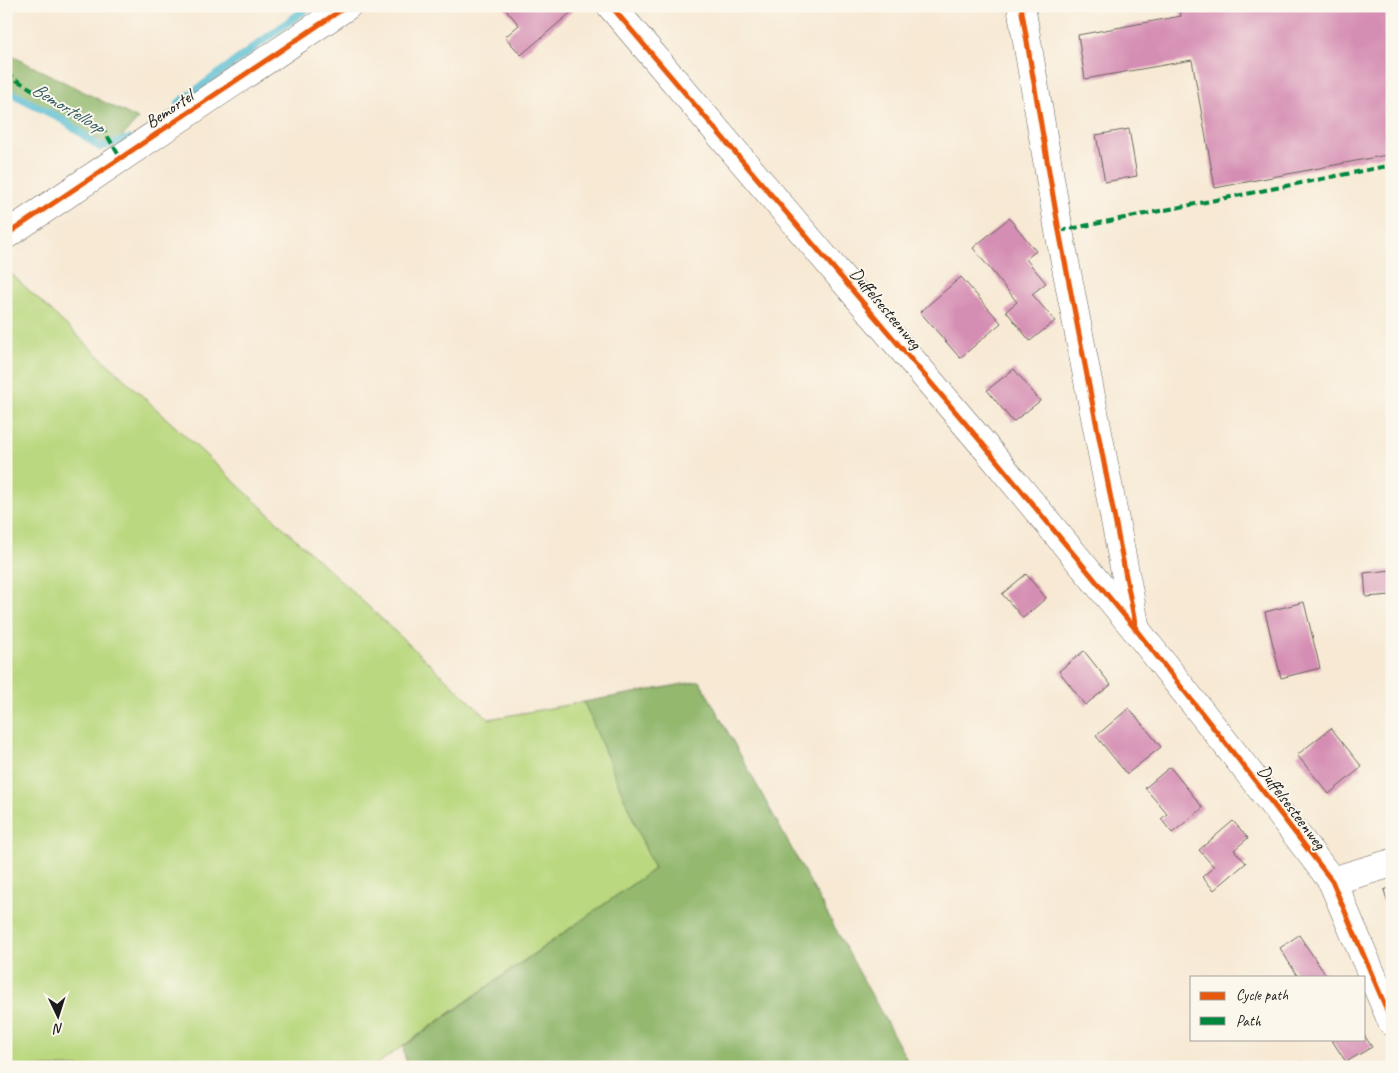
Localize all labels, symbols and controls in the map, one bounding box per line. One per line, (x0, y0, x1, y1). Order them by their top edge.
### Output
water label: Bemortelloop (28, 77, 111, 140)
street label: Bemortel (141, 83, 200, 133)
street label: Duffelsesteenweg (845, 262, 928, 355)
street label: Duffelsesteenweg (1253, 760, 1332, 855)
legend (1190, 976, 1366, 1040)
text: Cycle path (1236, 986, 1288, 1005)
north arrow (32, 990, 82, 1040)
text: Path (1236, 1012, 1262, 1031)
text: N (52, 1020, 64, 1037)

